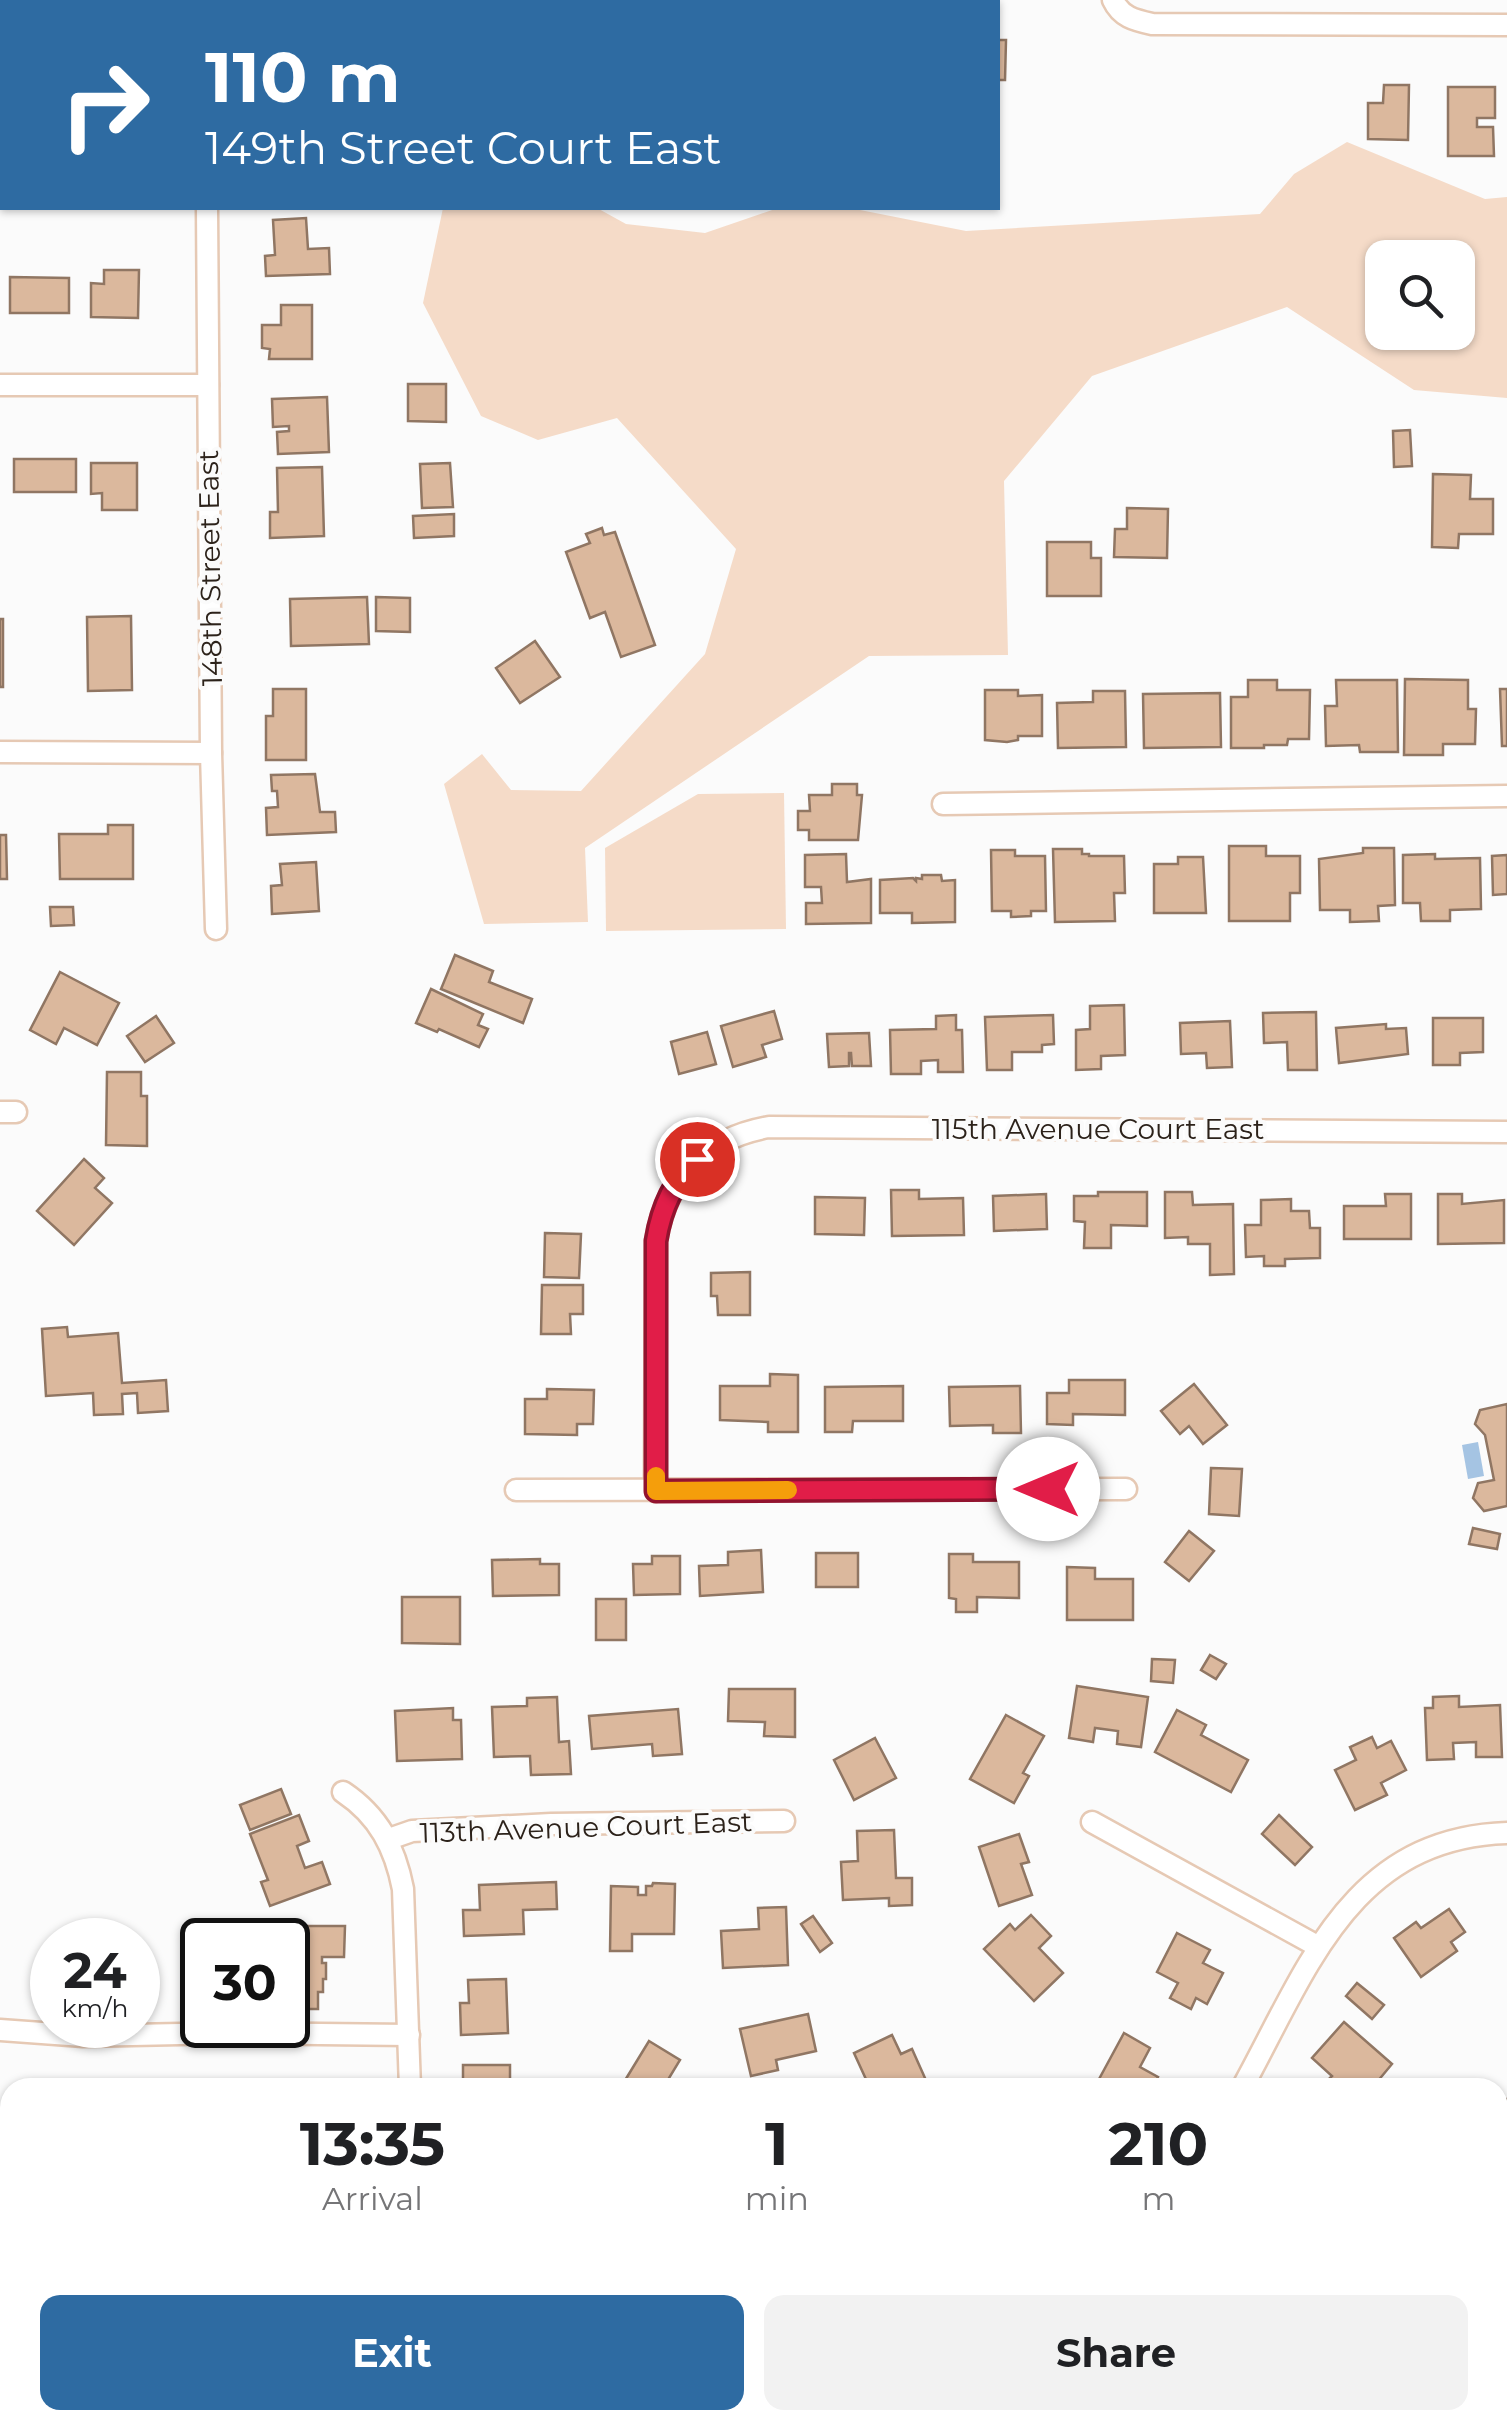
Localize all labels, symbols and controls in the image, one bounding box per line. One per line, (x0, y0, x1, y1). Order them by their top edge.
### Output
text: 110 m (205, 34, 401, 120)
icon: right (40, 40, 170, 170)
text: 149th Street Court East (205, 120, 721, 175)
map controls (1365, 240, 1475, 350)
button: search (1365, 240, 1475, 350)
street label: 148th Street East (191, 449, 229, 687)
street label: 115th Avenue Court East (932, 1112, 1264, 1146)
pin (655, 1117, 740, 1202)
icon: arrive (670, 1132, 725, 1187)
position arrow (996, 1437, 1100, 1541)
street label: 113th Avenue Court East (419, 1804, 753, 1850)
speed limit sign: 30 (180, 1918, 310, 2048)
text: 24 (63, 1940, 127, 2001)
text: km/h (62, 1993, 128, 2023)
text: 13:35 (300, 2107, 445, 2180)
text: 1 (765, 2107, 789, 2180)
text: 210 (1109, 2107, 1208, 2180)
text: Arrival (322, 2179, 423, 2218)
text: min (745, 2179, 809, 2218)
text: m (1141, 2179, 1175, 2218)
button: Exit (40, 2295, 744, 2410)
button: Share (764, 2295, 1468, 2410)

